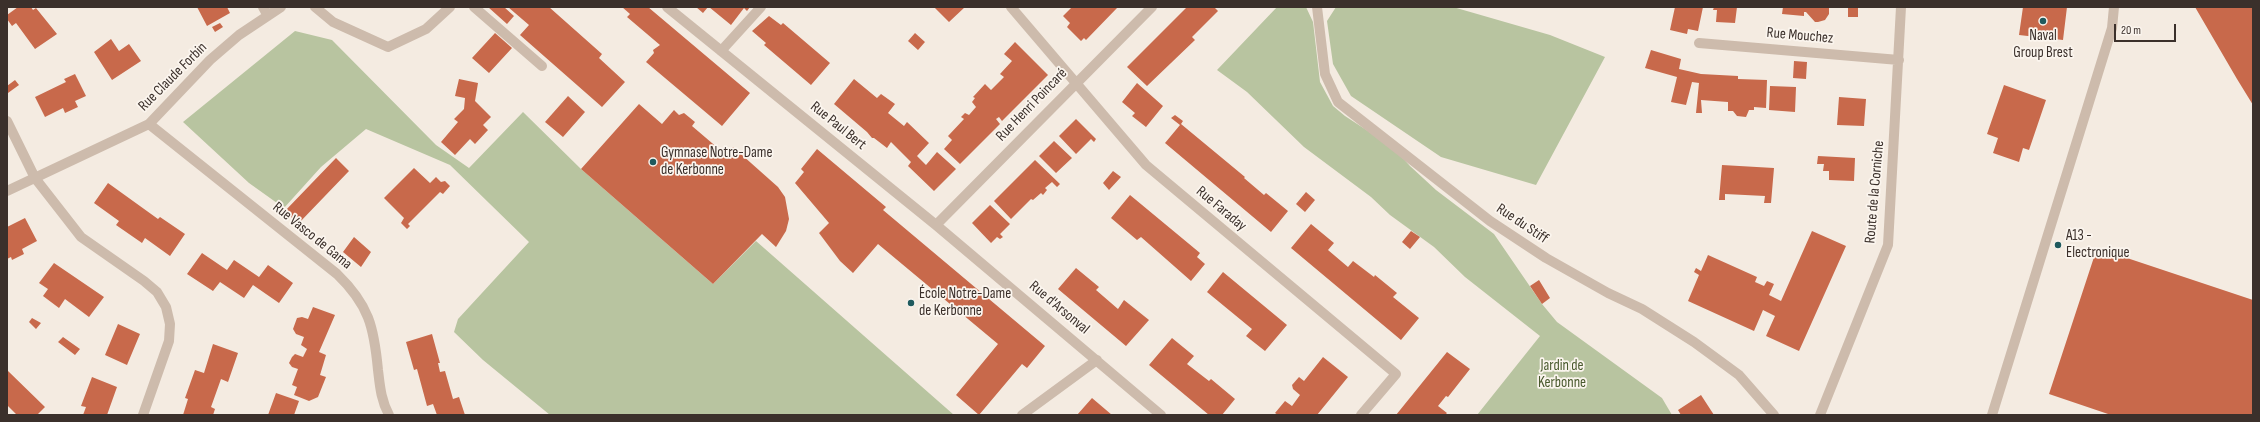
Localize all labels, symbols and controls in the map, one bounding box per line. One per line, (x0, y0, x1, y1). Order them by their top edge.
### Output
marker: Naval Group Brest (2038, 16, 2048, 26)
scale bar (2116, 16, 2178, 42)
text: 20 m (2121, 23, 2141, 38)
street label: Rue Mouchez (1766, 24, 1834, 48)
place label: Naval Group Brest (2013, 27, 2073, 62)
street label: Rue Claude Forbin (135, 39, 211, 115)
street label: Rue Henri Poincaré (993, 65, 1071, 145)
street label: Rue Paul Bert (806, 98, 870, 154)
street label: Route de la Corniche (1862, 140, 1888, 244)
place label: Gymnase Notre-Dame de Kerbonne (661, 144, 772, 179)
marker: Gymnase Notre-Dame de Kerbonne (648, 157, 658, 167)
street label: Rue Faraday (1192, 183, 1250, 235)
street label: Rue Vasco de Gama (269, 199, 355, 273)
street label: Rue du Stiff (1493, 200, 1551, 248)
place label: A13 - Electronique (2066, 227, 2130, 262)
marker: A13 - Electronique (2053, 240, 2063, 250)
street label: Rue d'Arsonval (1025, 278, 1093, 338)
place label: École Notre-Dame de Kerbonne (919, 285, 1011, 320)
marker: École Notre-Dame de Kerbonne (906, 298, 916, 308)
park label: Jardin de Kerbonne (1538, 357, 1586, 392)

